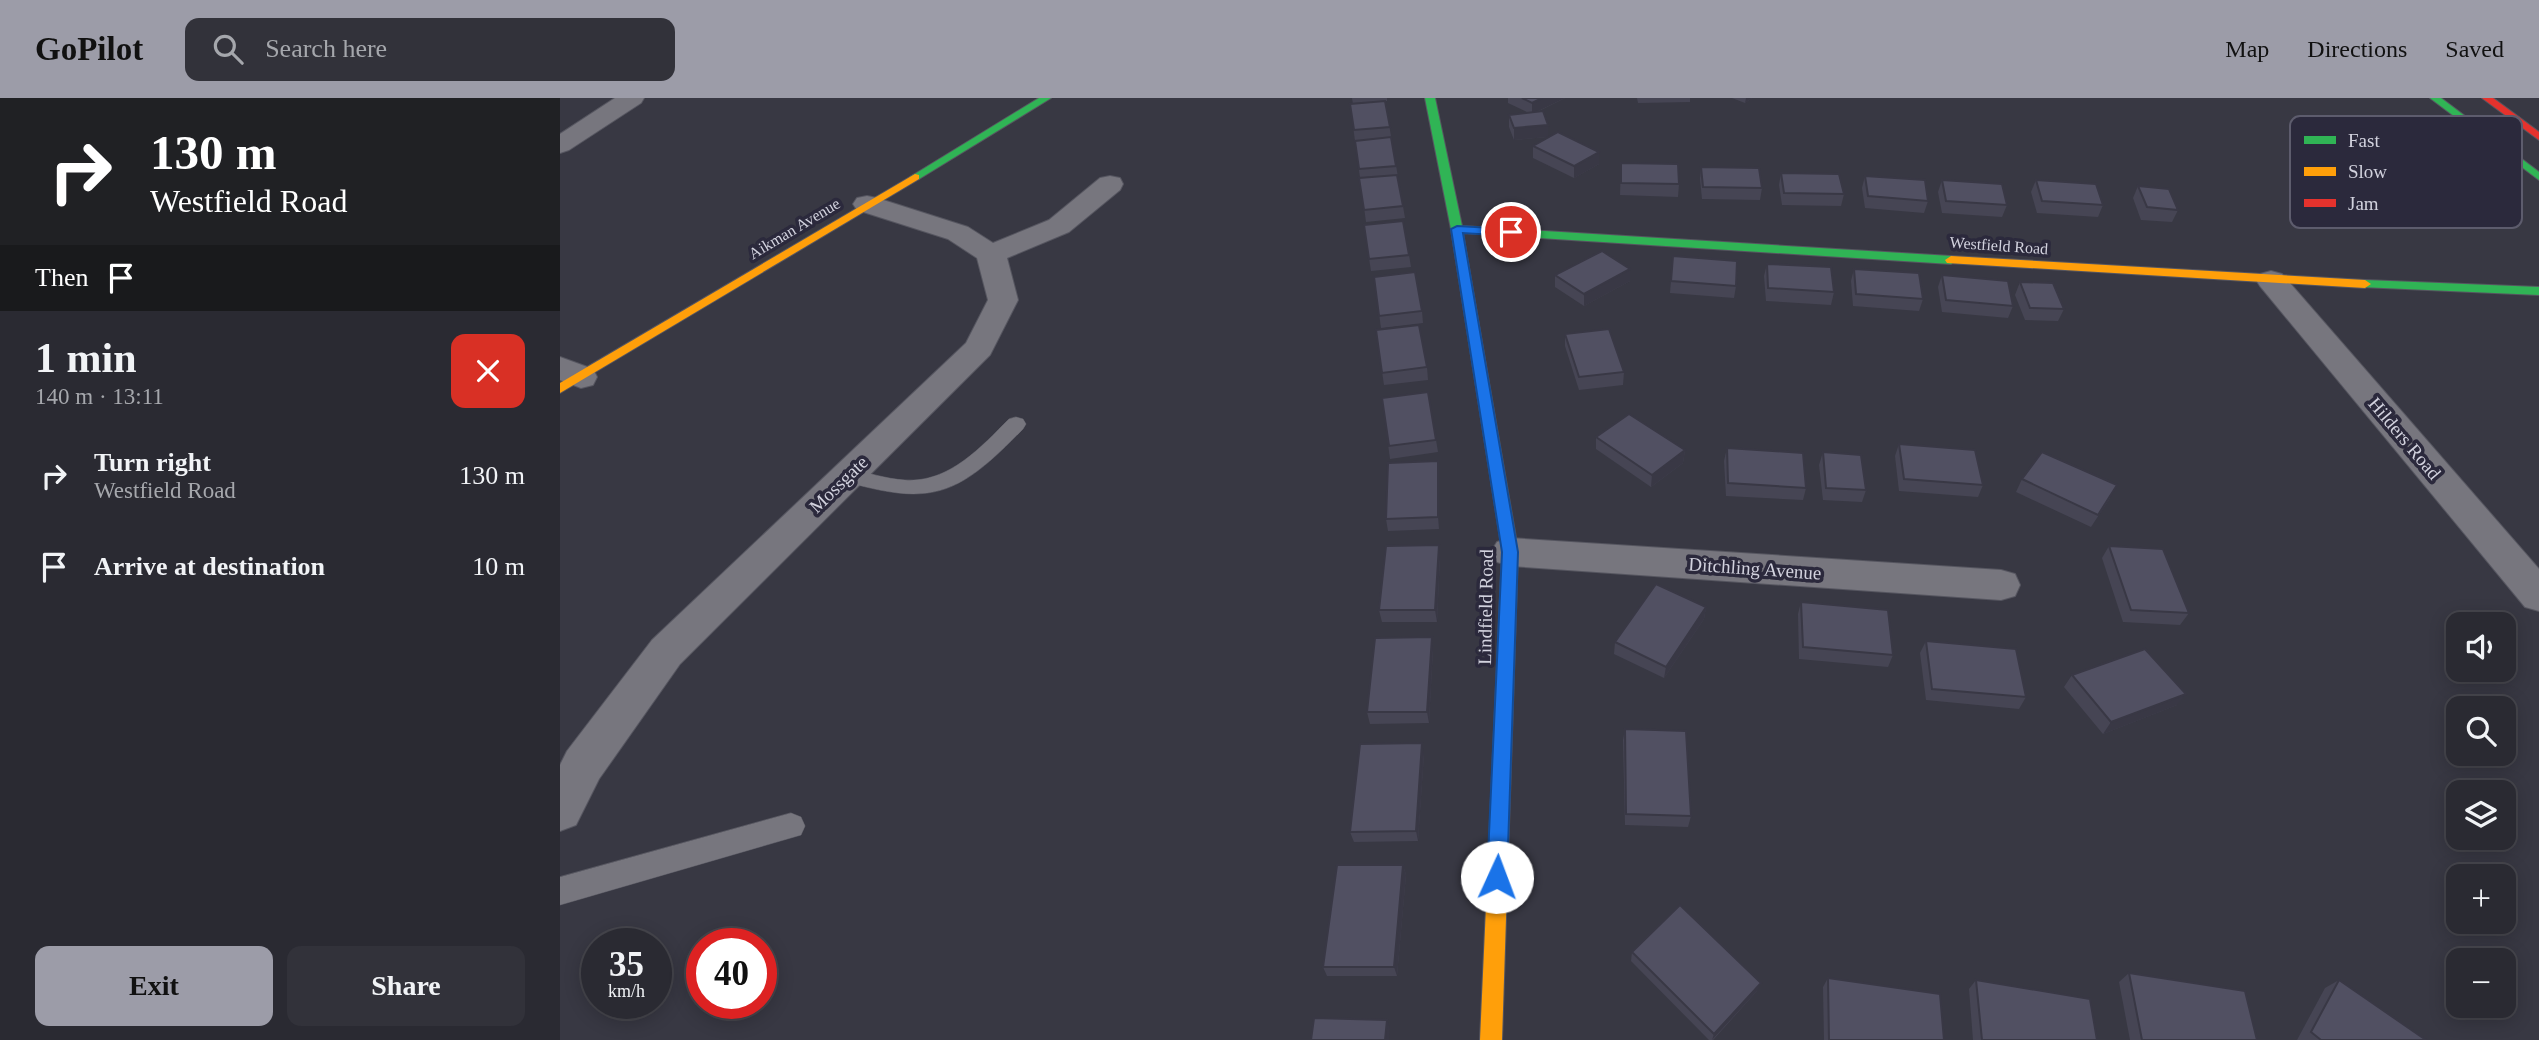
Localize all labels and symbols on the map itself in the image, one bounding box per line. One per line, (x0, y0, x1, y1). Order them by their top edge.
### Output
legend (2290, 116, 2522, 228)
text: Fast (2348, 130, 2380, 151)
text: Slow (2348, 161, 2387, 182)
text: Jam (2348, 193, 2379, 214)
street label: Aikman Avenue (746, 195, 843, 262)
pin (1481, 202, 1541, 262)
street label: Westfield Road (1949, 234, 2049, 257)
street label: Hilders Road (2364, 393, 2445, 484)
street label: Mossgate (805, 452, 872, 517)
street label: Lindfield Road (1474, 549, 1497, 665)
street label: Ditchling Avenue (1688, 553, 1822, 584)
position arrow (1460, 840, 1534, 914)
speed limit sign: 40 (686, 928, 777, 1019)

